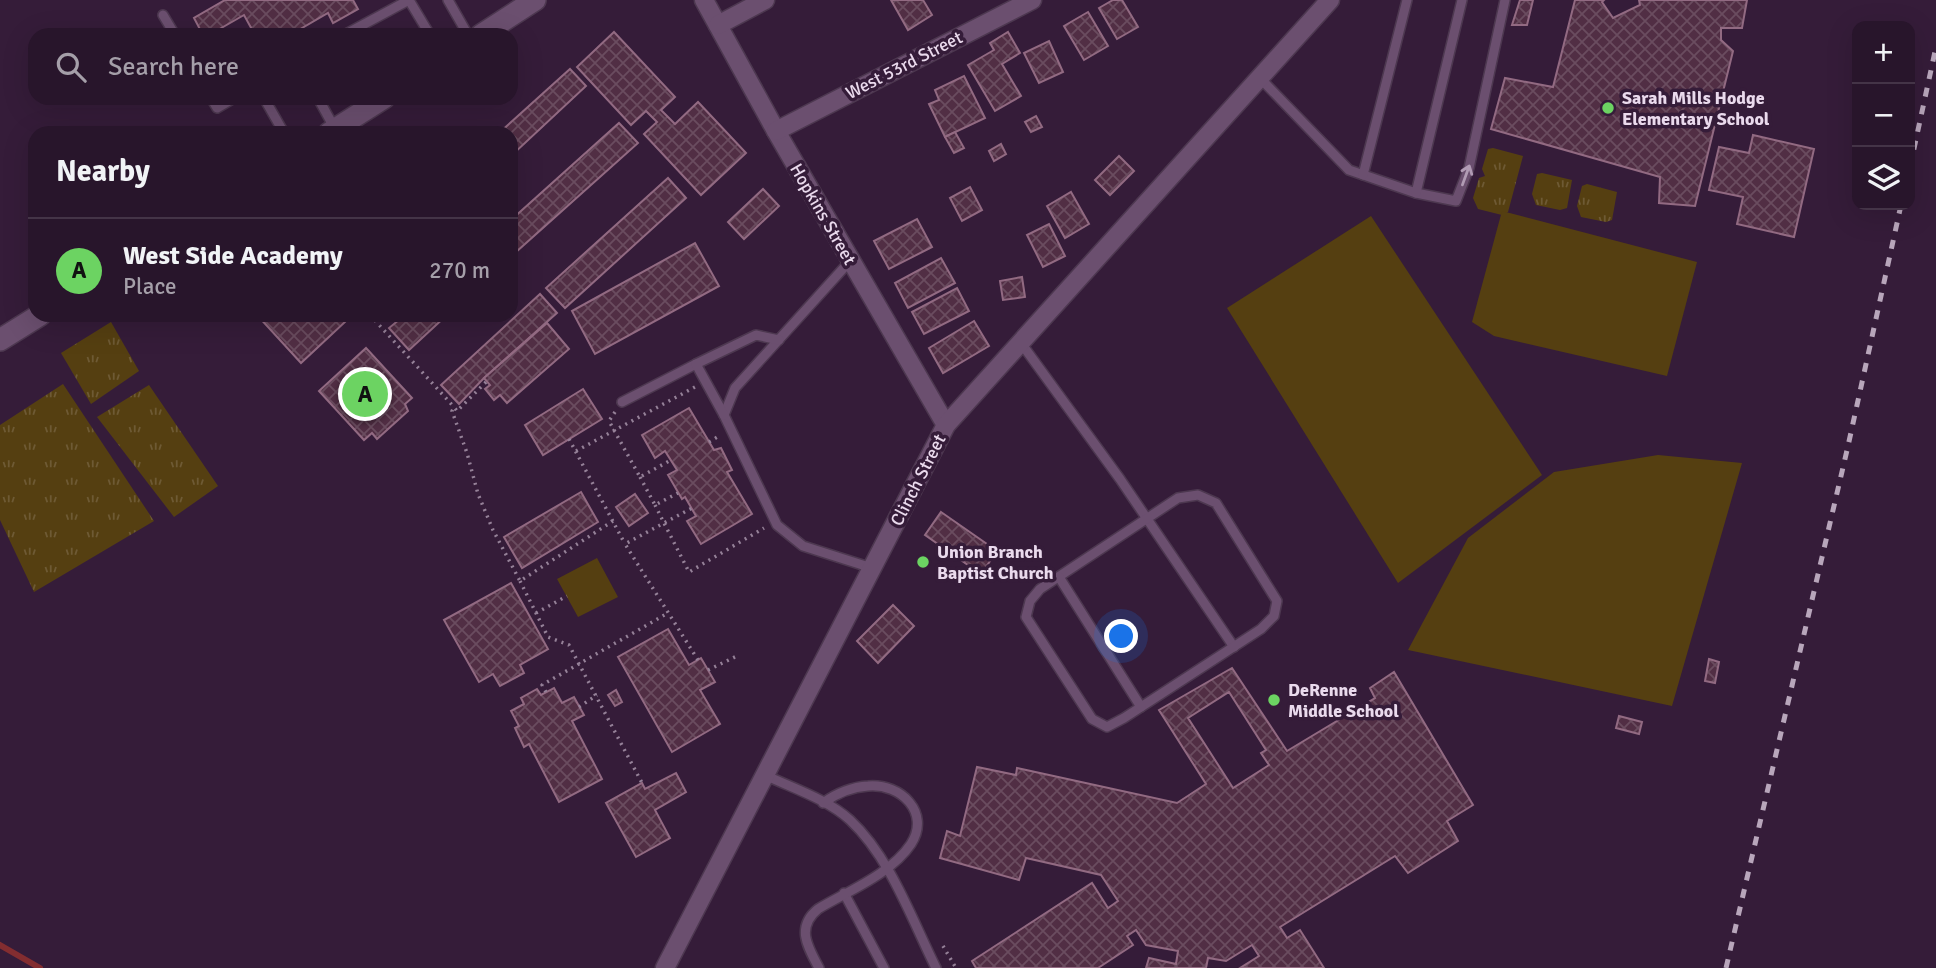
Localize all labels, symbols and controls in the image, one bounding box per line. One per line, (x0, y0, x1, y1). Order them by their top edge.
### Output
map controls (1852, 21, 1915, 210)
button: + (1852, 21, 1915, 84)
street label: West 53rd Street (842, 26, 966, 104)
search box (28, 28, 518, 105)
icon: search (52, 48, 90, 86)
text: Search here (108, 51, 239, 83)
button: − (1852, 84, 1915, 147)
place label: Sarah Mills Hodge Elementary School (1622, 87, 1770, 130)
marker: Sarah Mills Hodge Elementary School (1600, 100, 1616, 116)
button: layers (1852, 147, 1915, 210)
text: Nearby (56, 153, 150, 190)
street label: Hopkins Street (785, 159, 861, 269)
one-way arrow (1461, 164, 1473, 186)
text: West Side Academy (123, 240, 343, 272)
text: A (72, 256, 86, 285)
text: 270 m (429, 256, 490, 285)
text: Place (123, 272, 177, 301)
pin: A (342, 368, 388, 420)
street label: Clinch Street (886, 430, 950, 530)
place label: Union Branch Baptist Church (937, 541, 1054, 584)
marker: Union Branch Baptist Church (915, 554, 931, 570)
your location (1104, 619, 1138, 653)
place label: DeRenne Middle School (1288, 679, 1399, 722)
marker: DeRenne Middle School (1266, 692, 1282, 708)

